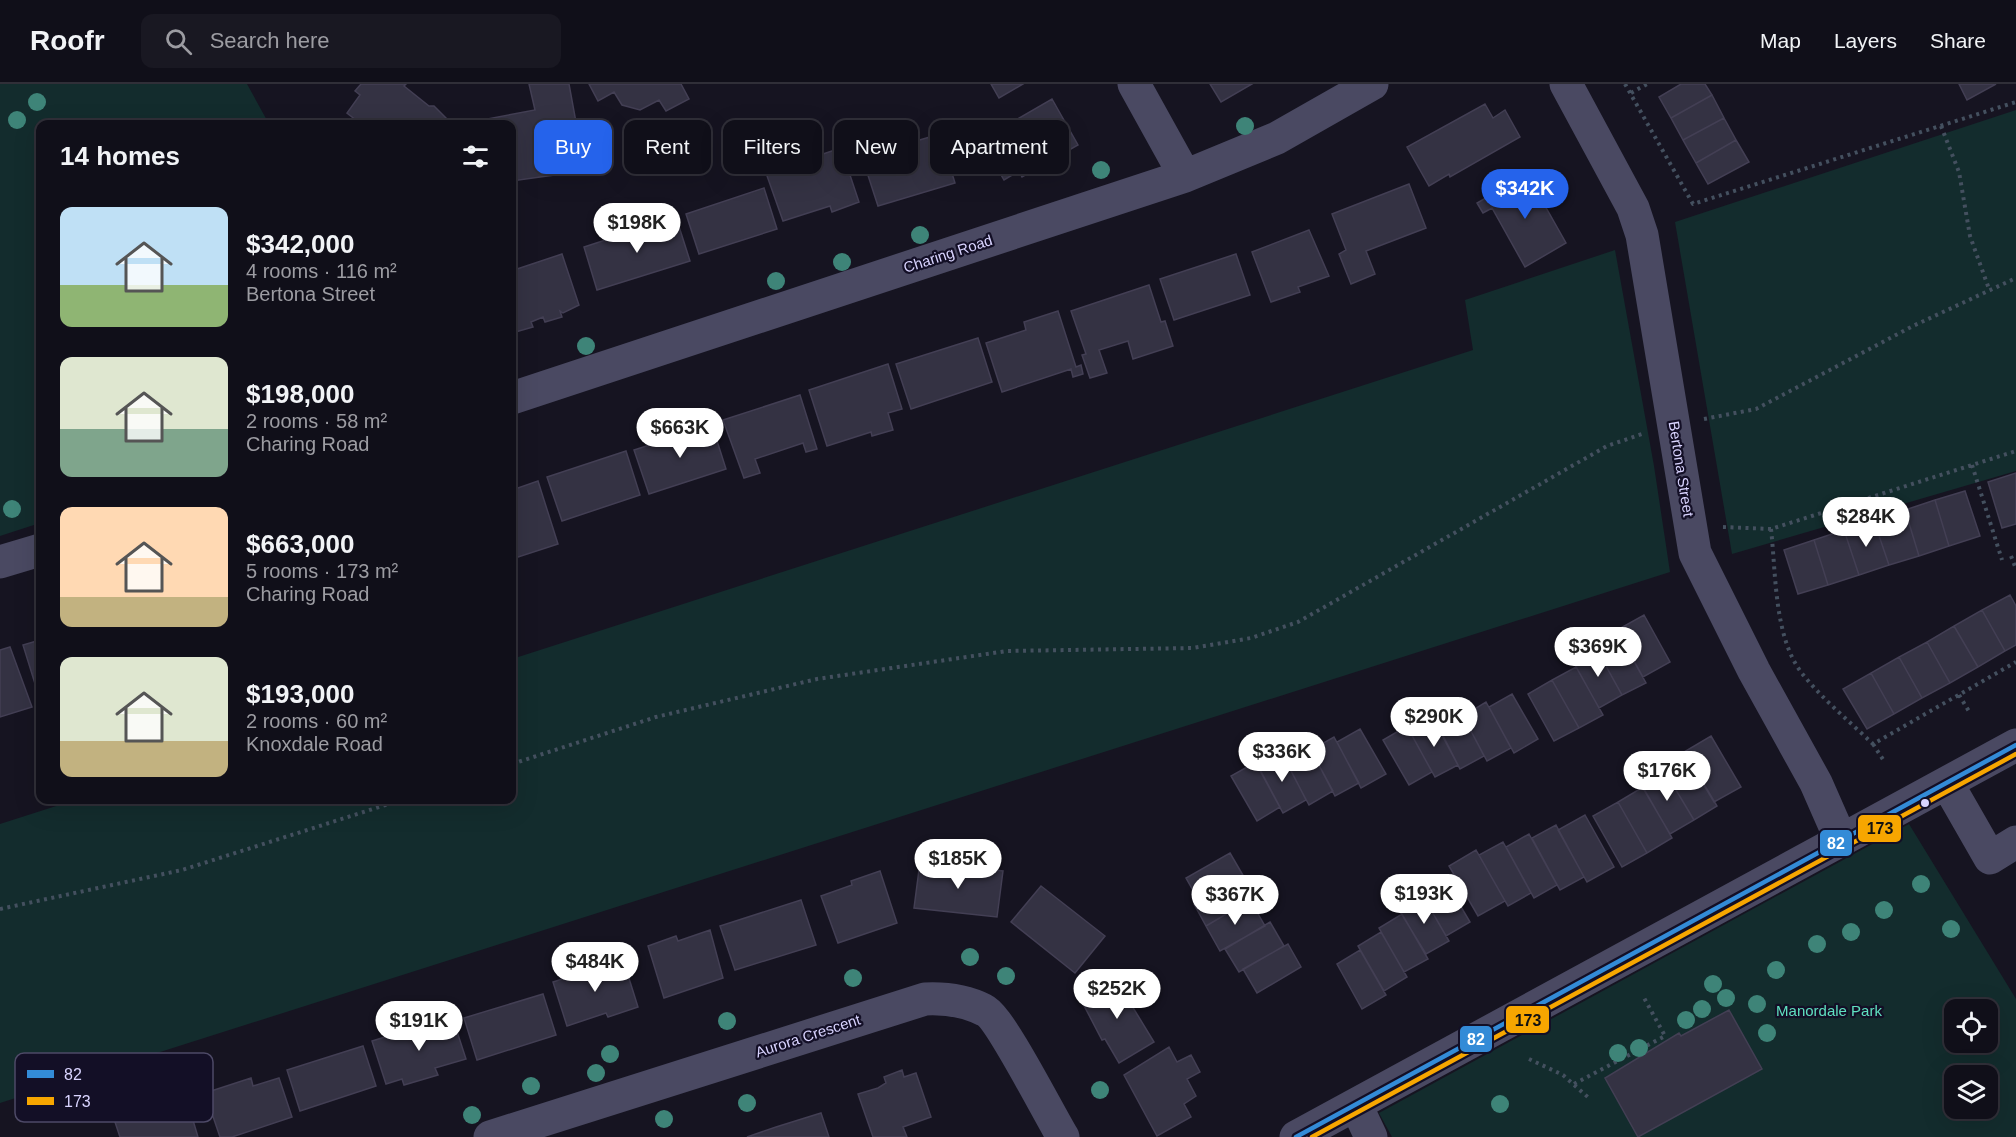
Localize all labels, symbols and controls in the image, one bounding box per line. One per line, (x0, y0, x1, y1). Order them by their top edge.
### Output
search box (141, 14, 561, 68)
text: Roofr (30, 25, 105, 56)
icon: search (162, 25, 195, 58)
text: Search here (210, 28, 330, 53)
text: Map (1760, 29, 1801, 52)
text: Layers (1834, 29, 1897, 52)
text: Share (1930, 29, 1986, 52)
chip: Buy (534, 120, 612, 174)
chip: Rent (624, 120, 711, 174)
chip: Filters (723, 120, 822, 174)
chip: New (834, 120, 918, 174)
chip: Apartment (930, 120, 1069, 174)
icon: filters (459, 140, 492, 173)
text: 14 homes (60, 141, 180, 171)
pin: $342K (1483, 169, 1567, 220)
text: $342K (1496, 177, 1554, 199)
pin: $198K (595, 203, 679, 254)
text: $198K (608, 211, 666, 233)
text: $342,000 (246, 229, 354, 259)
icon: home (108, 231, 180, 303)
street label: Charing Road (901, 231, 994, 276)
text: 4 rooms · 116 m² (246, 260, 397, 282)
text: Bertona Street (246, 283, 375, 305)
text: $198,000 (246, 379, 354, 409)
icon: home (108, 381, 180, 453)
pin: $663K (638, 408, 722, 459)
text: 2 rooms · 58 m² (246, 410, 387, 432)
text: $663K (651, 416, 709, 438)
street label: Bertona Street (1666, 420, 1698, 519)
text: Charing Road (246, 433, 369, 455)
pin: $284K (1824, 497, 1908, 548)
text: $284K (1837, 505, 1895, 527)
text: $663,000 (246, 529, 354, 559)
icon: home (108, 531, 180, 603)
text: 5 rooms · 173 m² (246, 560, 398, 582)
text: Charing Road (246, 583, 369, 605)
pin: $369K (1556, 627, 1640, 678)
text: $369K (1569, 635, 1627, 657)
text: $193,000 (246, 679, 354, 709)
icon: home (108, 681, 180, 753)
pin: $290K (1392, 697, 1476, 748)
text: $290K (1405, 705, 1463, 727)
text: 2 rooms · 60 m² (246, 710, 387, 732)
pin: $336K (1240, 732, 1324, 783)
text: Knoxdale Road (246, 733, 383, 755)
text: $336K (1253, 740, 1311, 762)
pin: $176K (1625, 751, 1709, 802)
text: $176K (1638, 759, 1696, 781)
unlabelled marker (1919, 797, 1931, 809)
line badge: 173 (1857, 814, 1902, 843)
text: 173 (1867, 820, 1893, 837)
line badge: 82 (1819, 829, 1853, 857)
text: 82 (1827, 835, 1845, 852)
pin: $185K (916, 839, 1000, 890)
text: $185K (929, 847, 987, 869)
pin: $193K (1382, 874, 1466, 925)
pin: $367K (1193, 875, 1277, 926)
text: $193K (1395, 882, 1453, 904)
text: $367K (1206, 883, 1264, 905)
pin: $484K (553, 942, 637, 993)
text: $484K (566, 950, 624, 972)
pin: $252K (1075, 969, 1159, 1020)
text: $252K (1088, 977, 1146, 999)
map controls (1944, 999, 1998, 1119)
button: locate (1944, 999, 1998, 1053)
pin: $191K (377, 1001, 461, 1052)
park label: Manordale Park (1776, 1002, 1882, 1019)
line badge: 173 (1505, 1005, 1550, 1034)
text: $191K (390, 1009, 448, 1031)
street label: Aurora Crescent (753, 1010, 863, 1060)
text: 173 (1515, 1012, 1541, 1029)
line badge: 82 (1459, 1025, 1493, 1053)
text: 82 (1467, 1031, 1485, 1048)
legend (15, 1053, 213, 1122)
button: layers (1944, 1065, 1998, 1119)
text: 82 (64, 1066, 82, 1083)
text: 173 (64, 1093, 91, 1110)

